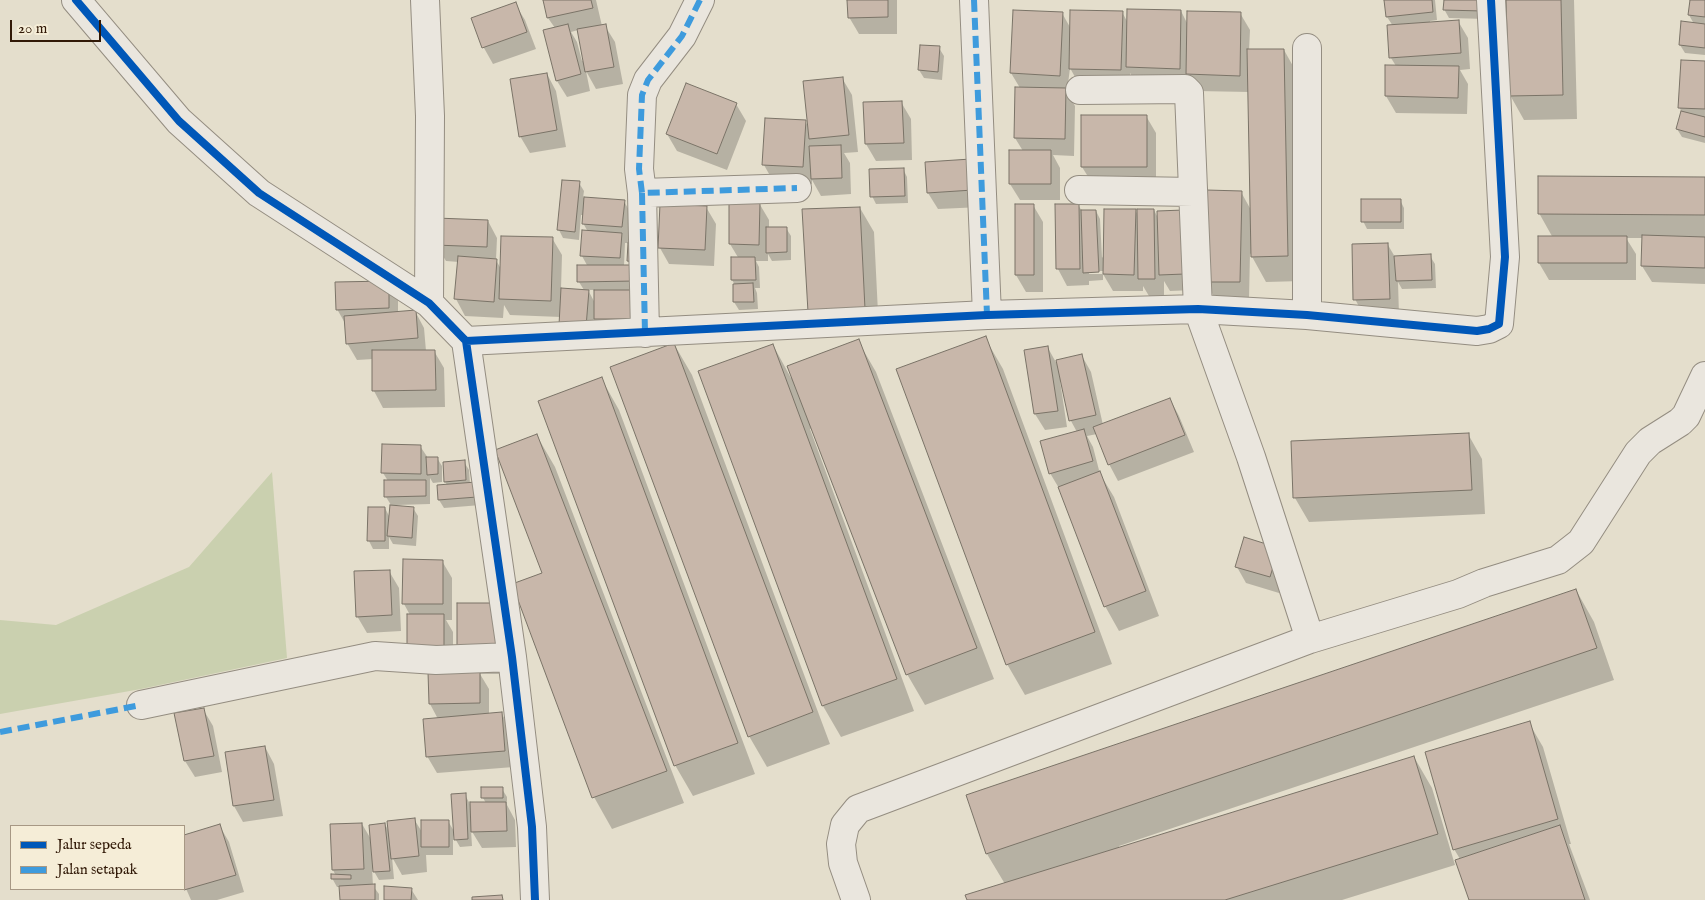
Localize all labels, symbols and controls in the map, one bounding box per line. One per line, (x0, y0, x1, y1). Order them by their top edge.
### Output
scale bar (12, 10, 104, 42)
text: 20 m (18, 19, 47, 38)
legend (10, 825, 185, 890)
text: Jalur sepeda (57, 835, 131, 854)
text: Jalan setapak (57, 860, 138, 879)

